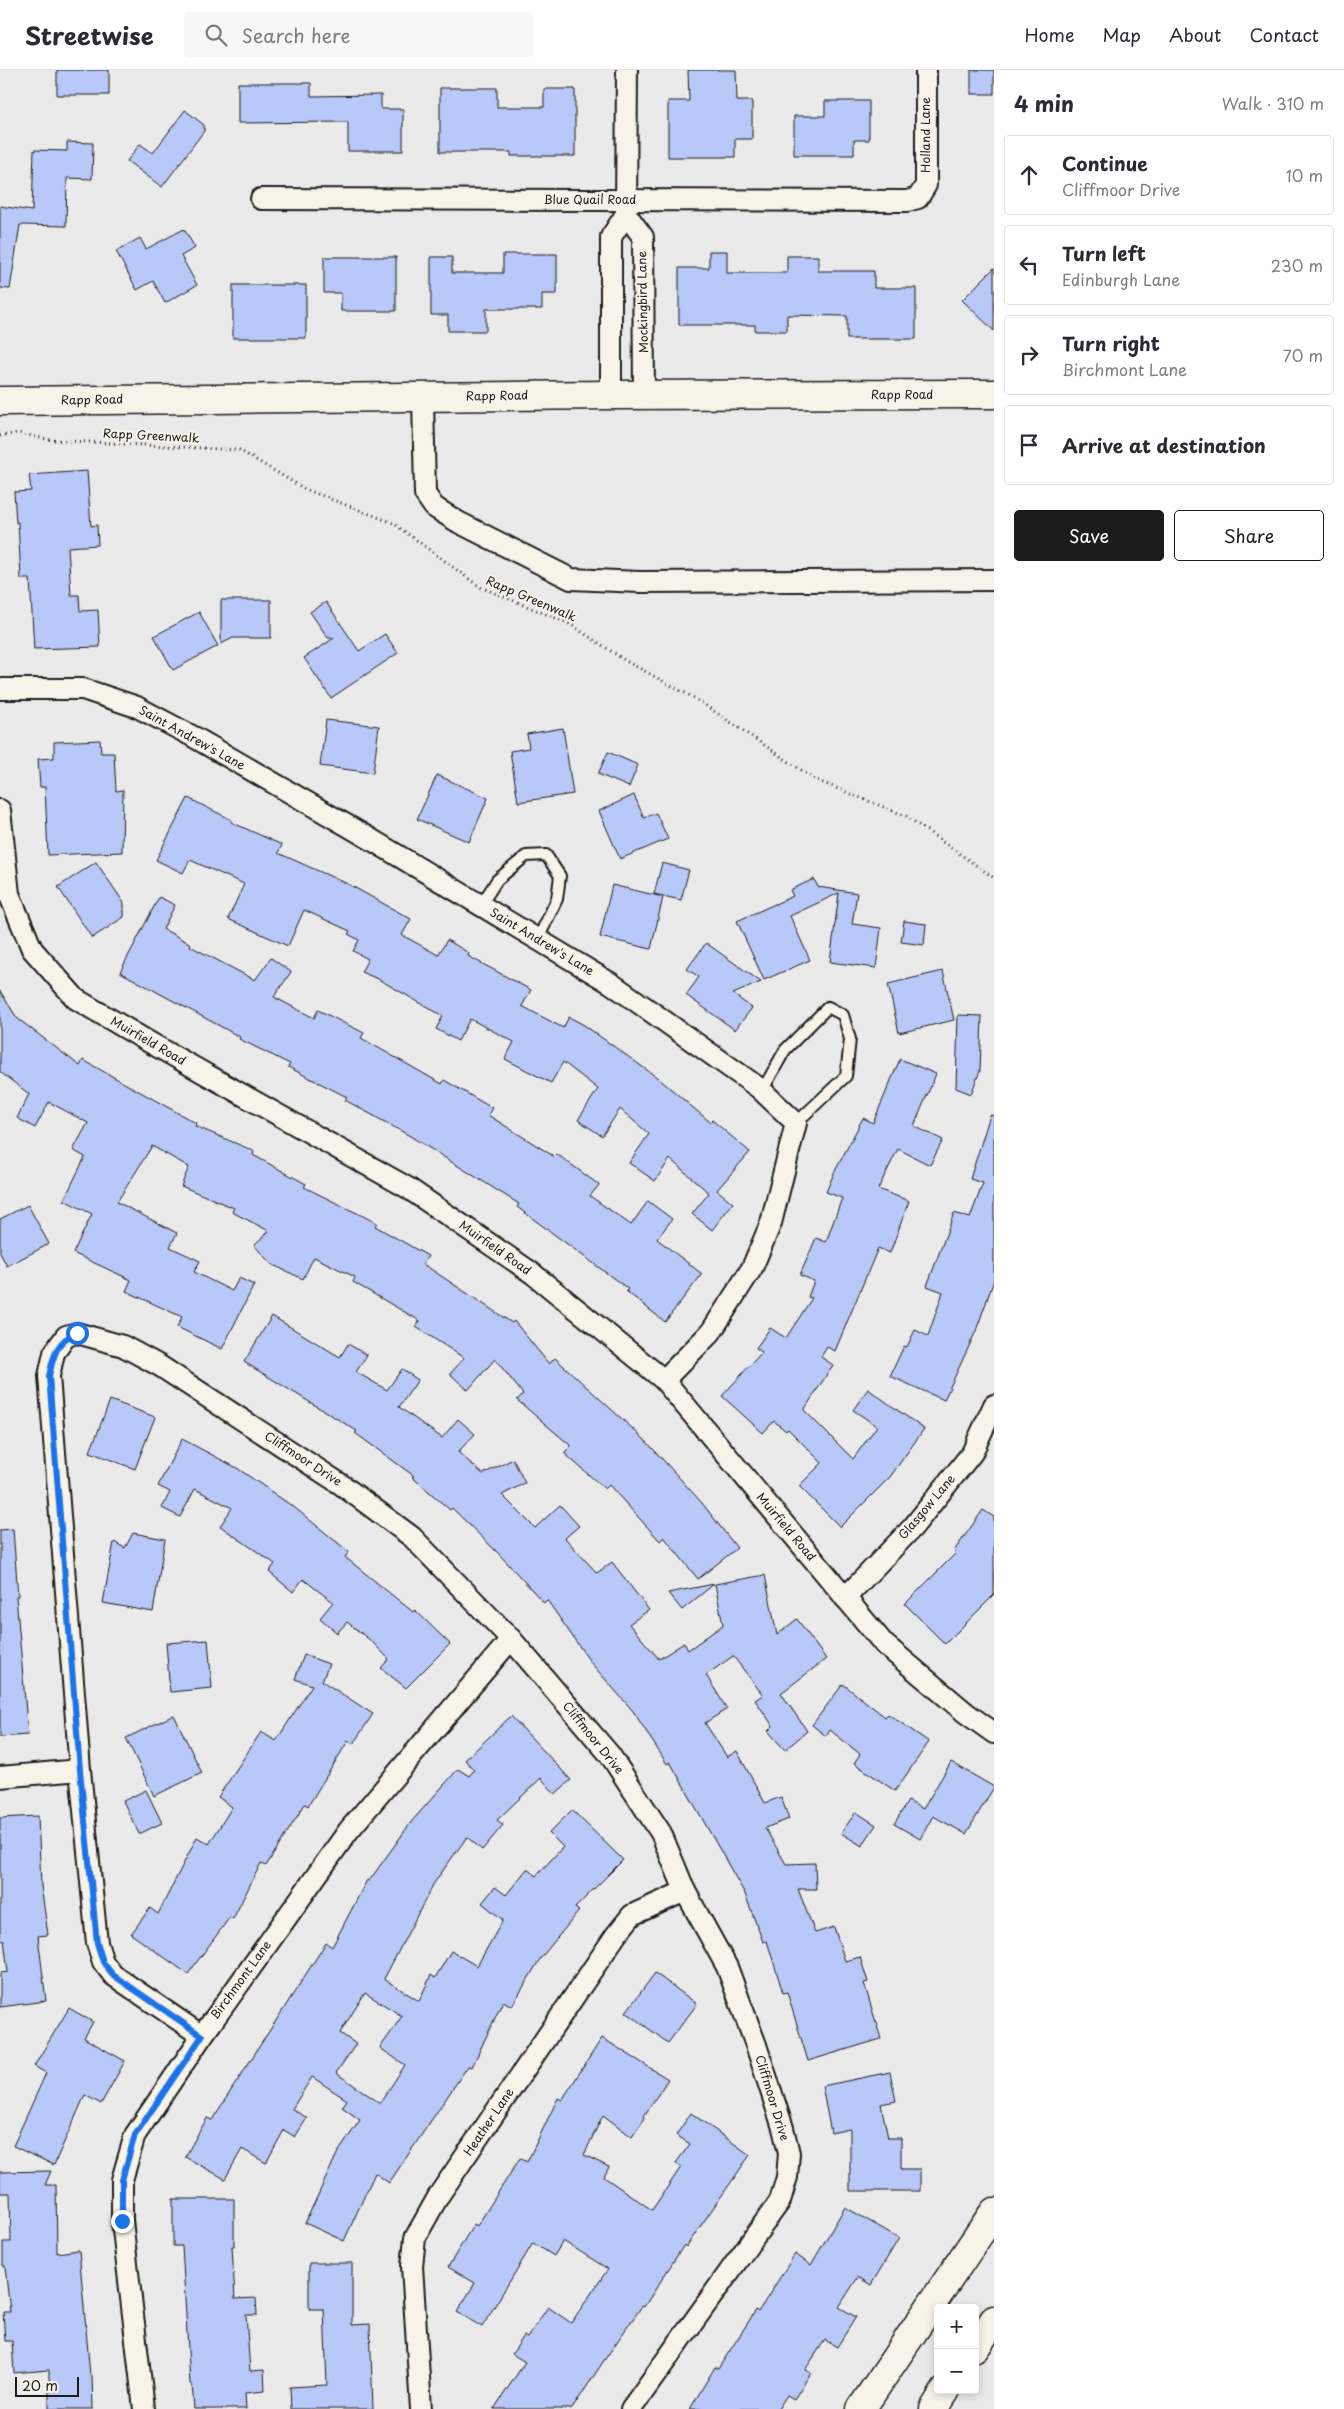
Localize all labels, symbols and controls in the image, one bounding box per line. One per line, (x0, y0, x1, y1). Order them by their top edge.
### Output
search box (184, 12, 534, 57)
text: Streetwise (25, 17, 154, 53)
icon: search (202, 21, 230, 49)
text: Search here (242, 21, 350, 49)
text: Home (1024, 21, 1074, 48)
text: Map (1102, 21, 1141, 48)
text: About (1169, 21, 1221, 48)
text: Contact (1249, 21, 1319, 48)
text: 4 min (1014, 87, 1074, 119)
text: Walk · 310 m (1222, 91, 1324, 115)
street label: Holland Lane (916, 97, 934, 173)
text: Continue (1062, 149, 1148, 177)
icon: ahead (1015, 161, 1043, 189)
text: 10 m (1286, 163, 1323, 187)
text: Cliffmoor Drive (1062, 177, 1180, 201)
street label: Blue Quail Road (544, 190, 636, 208)
text: Turn left (1062, 239, 1146, 267)
street label: Mockingbird Lane (632, 251, 652, 353)
icon: left (1015, 251, 1043, 279)
text: 230 m (1271, 253, 1323, 277)
text: Edinburgh Lane (1062, 267, 1180, 291)
text: Turn right (1062, 329, 1160, 357)
icon: right (1015, 341, 1043, 369)
text: 70 m (1283, 343, 1323, 367)
text: Birchmont Lane (1062, 357, 1187, 381)
street label: Rapp Road (466, 385, 528, 405)
street label: Rapp Road (871, 385, 933, 403)
street label: Rapp Road (61, 389, 123, 409)
street label: Rapp Greenwalk (102, 423, 200, 447)
icon: arrive (1015, 431, 1043, 459)
text: Arrive at destination (1062, 431, 1266, 459)
button: Save (1014, 510, 1164, 561)
button: Share (1174, 510, 1324, 561)
street label: Rapp Greenwalk (483, 571, 579, 625)
street label: Saint Andrew's Lane (136, 700, 249, 774)
street label: Saint Andrew's Lane (487, 903, 598, 980)
street label: Muirfield Road (108, 1011, 189, 1069)
street label: Muirfield Road (456, 1216, 535, 1279)
route start (66, 1322, 89, 1345)
street label: Cliffmoor Drive (261, 1426, 346, 1490)
street label: Glasgow Lane (894, 1470, 959, 1543)
street label: Muirfield Road (753, 1488, 821, 1564)
street label: Cliffmoor Drive (559, 1697, 629, 1778)
street label: Birchmont Lane (205, 1936, 275, 2023)
street label: Cliffmoor Drive (751, 2053, 795, 2143)
street label: Heather Lane (459, 2084, 518, 2159)
route end (111, 2210, 134, 2233)
map controls (934, 2304, 979, 2394)
button: + (934, 2304, 979, 2349)
button: − (934, 2349, 979, 2394)
scale bar (15, 2374, 79, 2397)
text: 20 m (22, 2375, 58, 2396)

